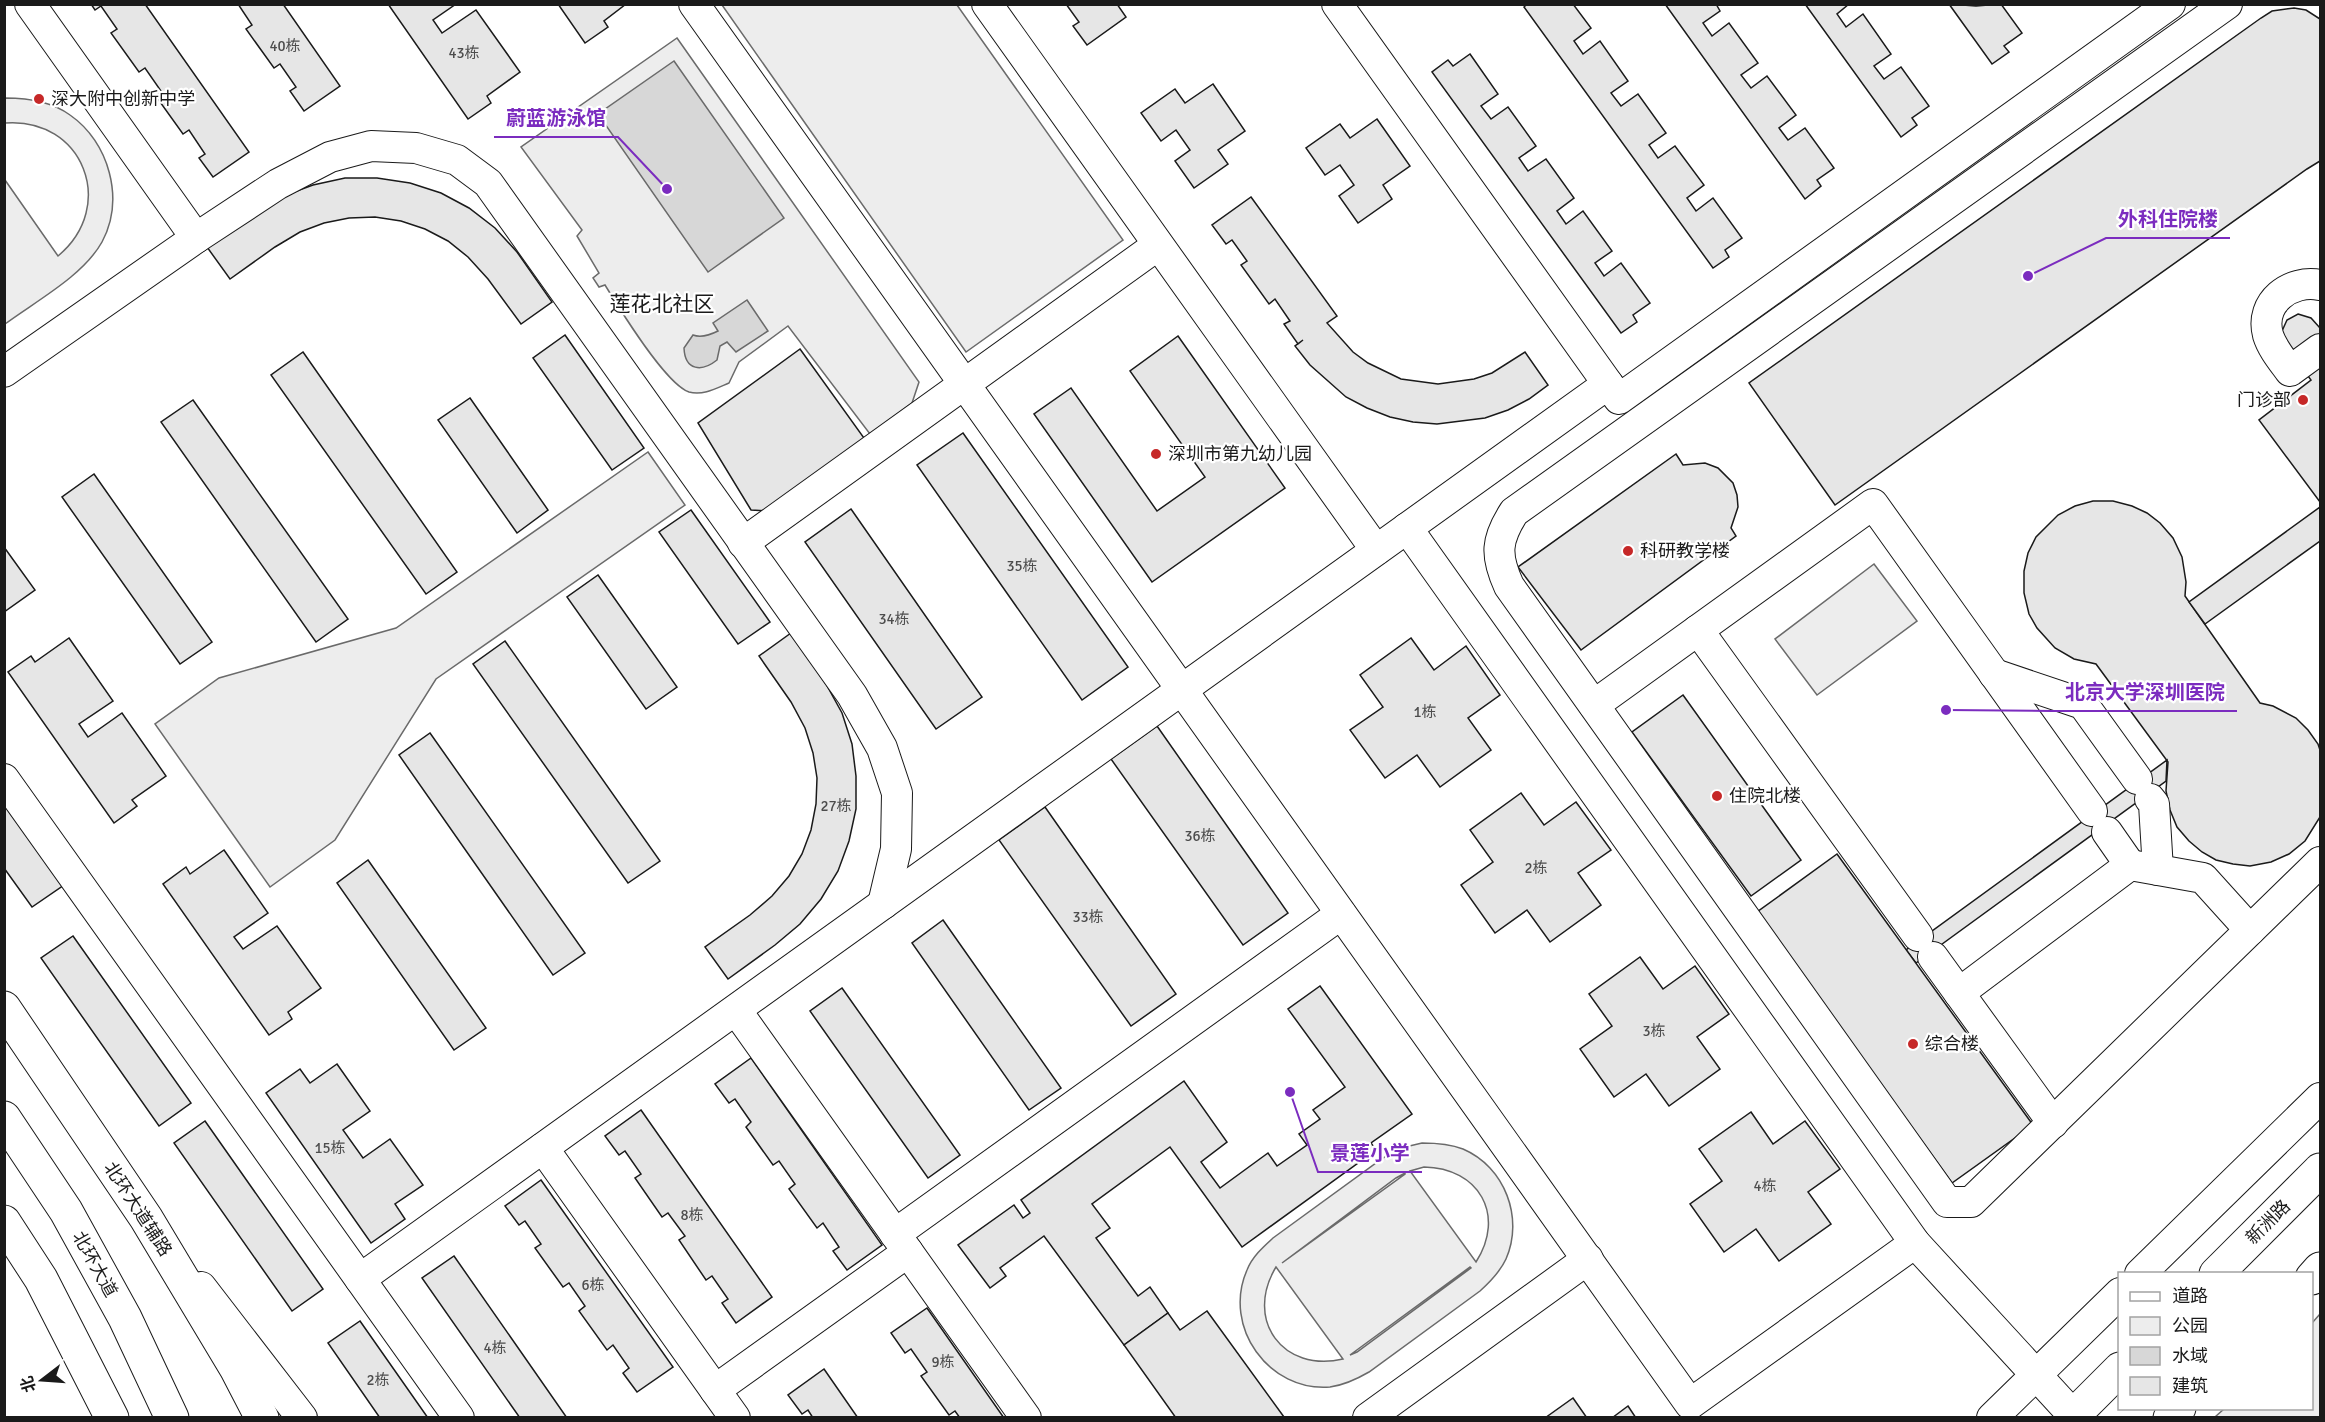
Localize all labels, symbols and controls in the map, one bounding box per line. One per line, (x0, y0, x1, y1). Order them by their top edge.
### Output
house number: 40栋 (269, 37, 301, 55)
house number: 43栋 (448, 44, 480, 62)
place label: 深大附中创新中学 (51, 88, 195, 110)
marker: 深大附中创新中学 (32, 92, 46, 106)
callout: 蔚蓝游泳馆 (494, 99, 618, 137)
text: 蔚蓝游泳馆 (506, 106, 606, 131)
callout: 外科住院楼 (2106, 200, 2230, 238)
text: 外科住院楼 (2118, 207, 2218, 232)
district label: 莲花北社区 (610, 291, 715, 317)
place label: 门诊部 (2237, 389, 2291, 411)
marker: 门诊部 (2296, 393, 2310, 407)
place label: 深圳市第九幼儿园 (1168, 443, 1312, 465)
marker: 深圳市第九幼儿园 (1149, 447, 1163, 461)
place label: 科研教学楼 (1640, 540, 1730, 562)
marker: 科研教学楼 (1621, 544, 1635, 558)
house number: 35栋 (1006, 557, 1038, 575)
house number: 34栋 (878, 610, 910, 628)
callout: 北京大学深圳医院 (2053, 673, 2237, 711)
text: 北京大学深圳医院 (2065, 680, 2225, 705)
house number: 1栋 (1413, 703, 1437, 721)
place label: 住院北楼 (1729, 785, 1801, 807)
marker: 住院北楼 (1710, 789, 1724, 803)
house number: 27栋 (820, 797, 852, 815)
house number: 36栋 (1184, 827, 1216, 845)
house number: 2栋 (1524, 859, 1548, 877)
house number: 33栋 (1072, 908, 1104, 926)
house number: 3栋 (1642, 1022, 1666, 1040)
place label: 综合楼 (1925, 1033, 1979, 1055)
marker: 综合楼 (1906, 1037, 1920, 1051)
callout: 景莲小学 (1318, 1134, 1422, 1172)
house number: 15栋 (314, 1139, 346, 1157)
text: 景莲小学 (1330, 1141, 1410, 1166)
street label: 北环大道辅路 (99, 1158, 177, 1260)
house number: 4栋 (1753, 1177, 1777, 1195)
street label: 新洲路 (2241, 1195, 2295, 1249)
house number: 8栋 (680, 1206, 704, 1224)
street label: 北环大道 (68, 1227, 122, 1301)
legend (2118, 1272, 2313, 1410)
house number: 6栋 (581, 1276, 605, 1294)
text: 道路 (2172, 1285, 2208, 1307)
text: 公园 (2172, 1315, 2208, 1337)
house number: 4栋 (483, 1339, 507, 1357)
text: 水域 (2172, 1345, 2208, 1367)
north arrow (12, 1350, 72, 1410)
house number: 9栋 (931, 1353, 955, 1371)
house number: 2栋 (366, 1371, 390, 1389)
text: 北 (17, 1374, 41, 1395)
text: 建筑 (2172, 1375, 2208, 1397)

